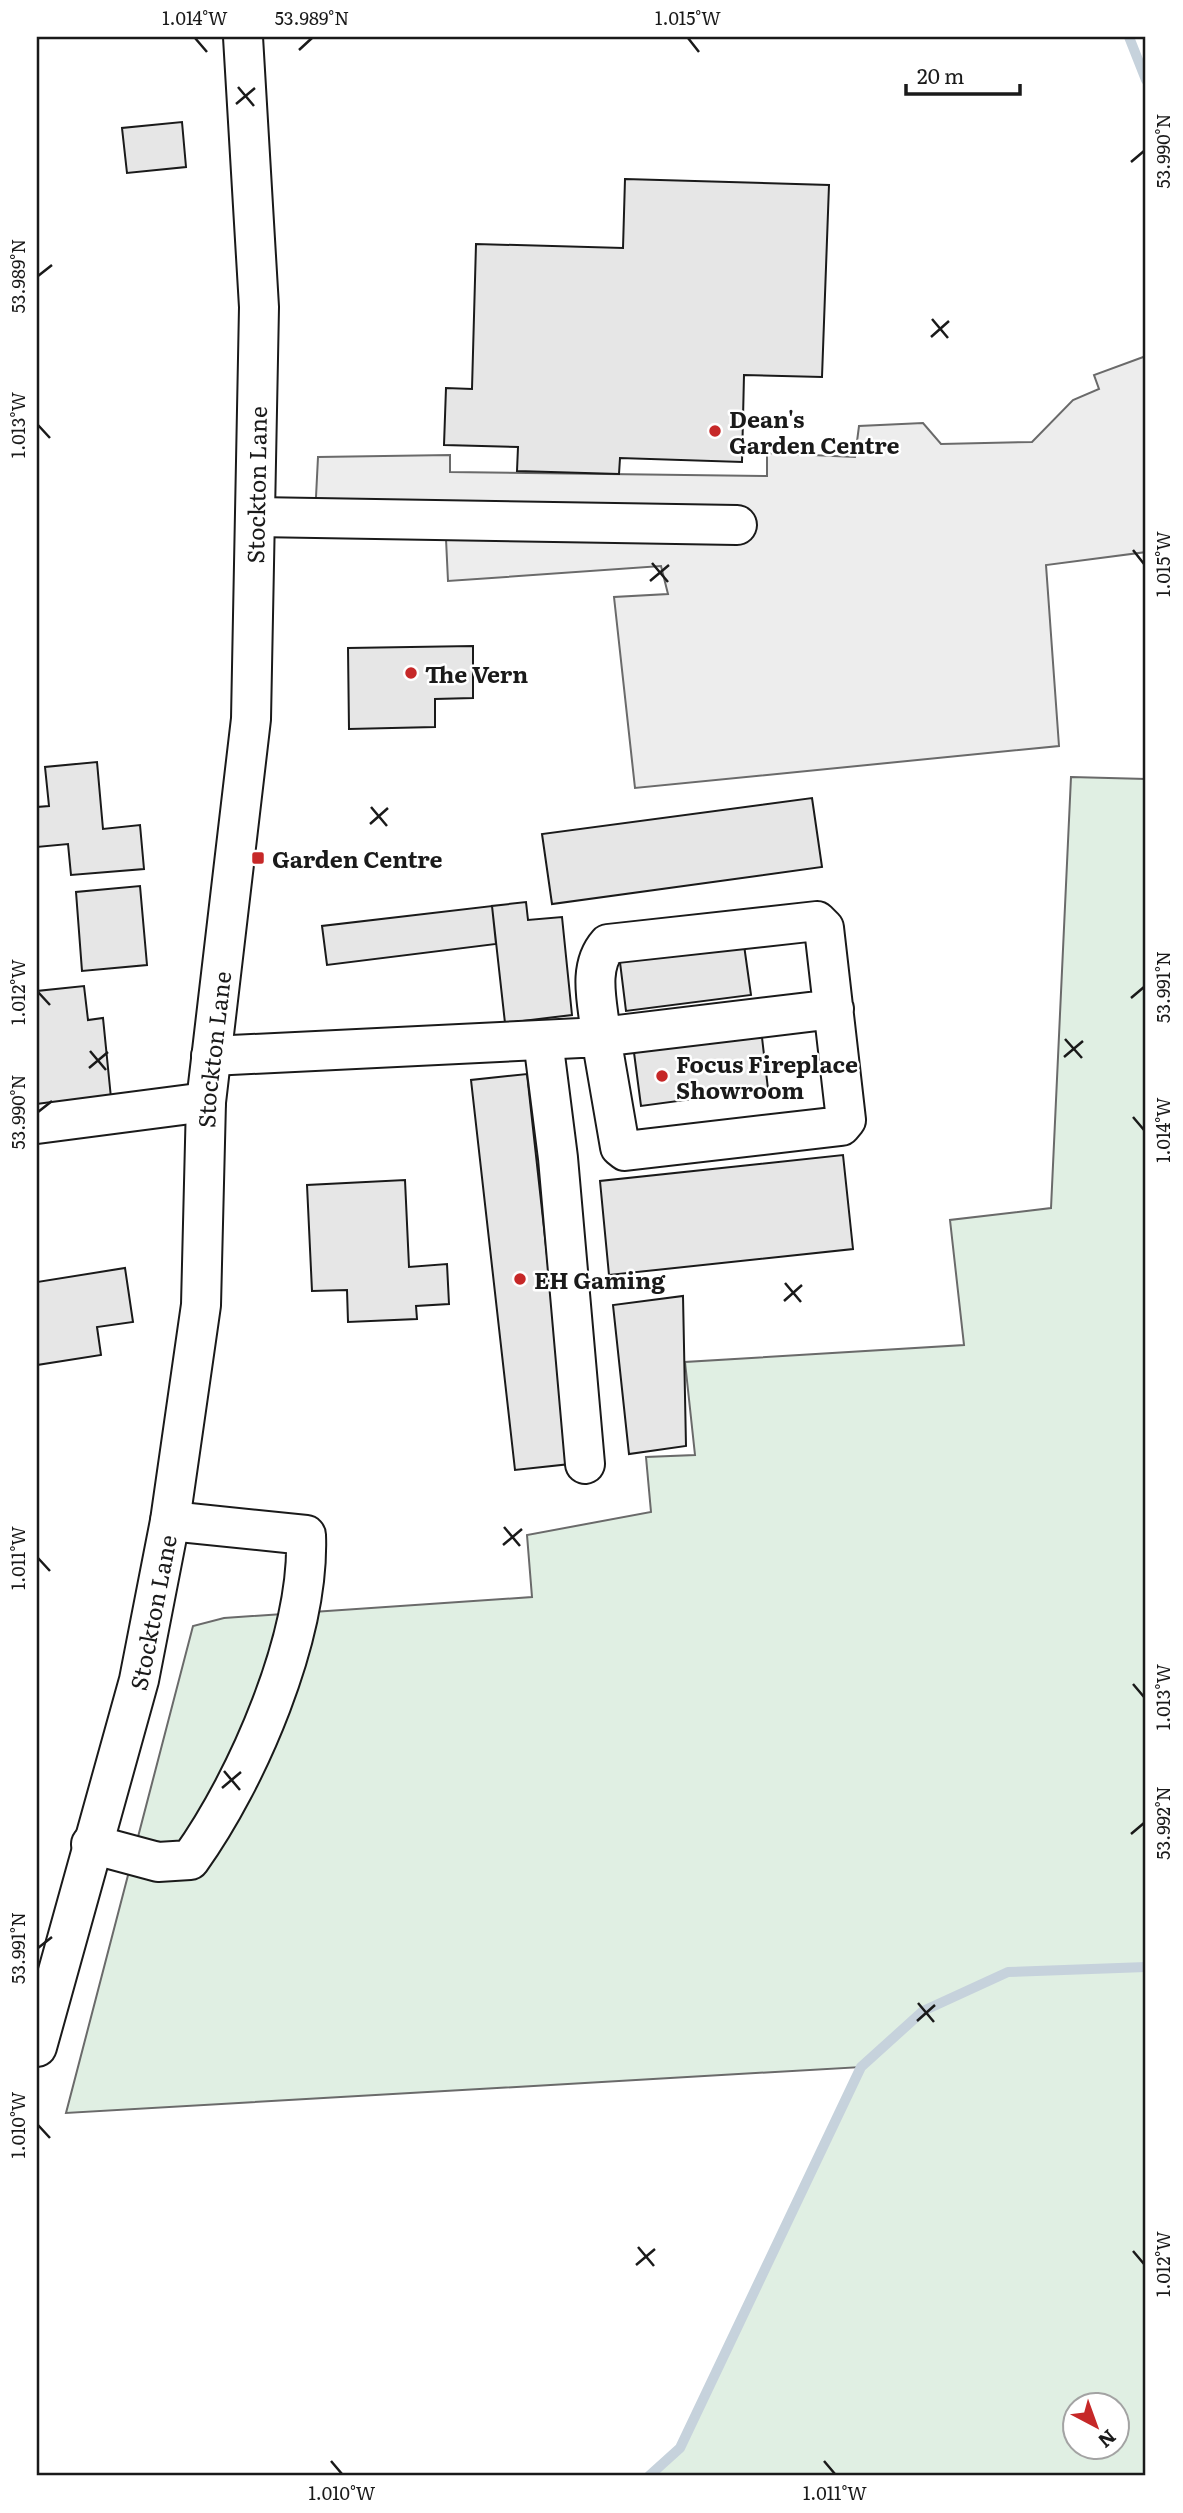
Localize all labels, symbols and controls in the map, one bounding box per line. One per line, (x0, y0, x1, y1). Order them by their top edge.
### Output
text: 1.014°W (162, 4, 228, 31)
text: 53.989°N (275, 4, 349, 31)
text: 1.015°W (655, 4, 721, 31)
scale bar (906, 52, 1020, 96)
text: 20 m (917, 59, 964, 90)
text: 53.990°N (1149, 113, 1176, 189)
text: 53.989°N (4, 239, 31, 313)
text: 1.013°W (4, 391, 31, 458)
place label: Dean's Garden Centre (729, 401, 899, 461)
street label: Stockton Lane (237, 406, 274, 564)
marker: Dean's Garden Centre (707, 423, 723, 439)
text: 1.015°W (1149, 531, 1176, 597)
place label: The Vern (425, 656, 528, 690)
marker: The Vern (403, 665, 419, 681)
place label: Garden Centre (272, 841, 442, 875)
marker: Garden Centre (250, 850, 266, 866)
text: 53.991°N (1149, 951, 1176, 1023)
text: 1.012°W (4, 959, 31, 1025)
street label: Stockton Lane (188, 969, 238, 1128)
place label: Focus Fireplace Showroom (676, 1046, 858, 1106)
marker: Focus Fireplace Showroom (654, 1068, 670, 1084)
text: 53.990°N (4, 1074, 31, 1150)
text: 1.014°W (1149, 1097, 1176, 1163)
place label: EH Gaming (534, 1262, 666, 1296)
marker: EH Gaming (512, 1271, 528, 1287)
text: 1.011°W (4, 1526, 31, 1590)
street label: Stockton Lane (120, 1532, 184, 1694)
text: 1.013°W (1149, 1663, 1176, 1730)
text: 53.992°N (1149, 1786, 1176, 1860)
text: 53.991°N (4, 1912, 31, 1984)
text: 1.010°W (4, 2091, 31, 2159)
text: 1.012°W (1149, 2231, 1176, 2297)
north arrow (1060, 2390, 1130, 2460)
text: N (1093, 2424, 1123, 2455)
text: 1.010°W (308, 2479, 376, 2506)
text: 1.011°W (803, 2479, 867, 2506)

